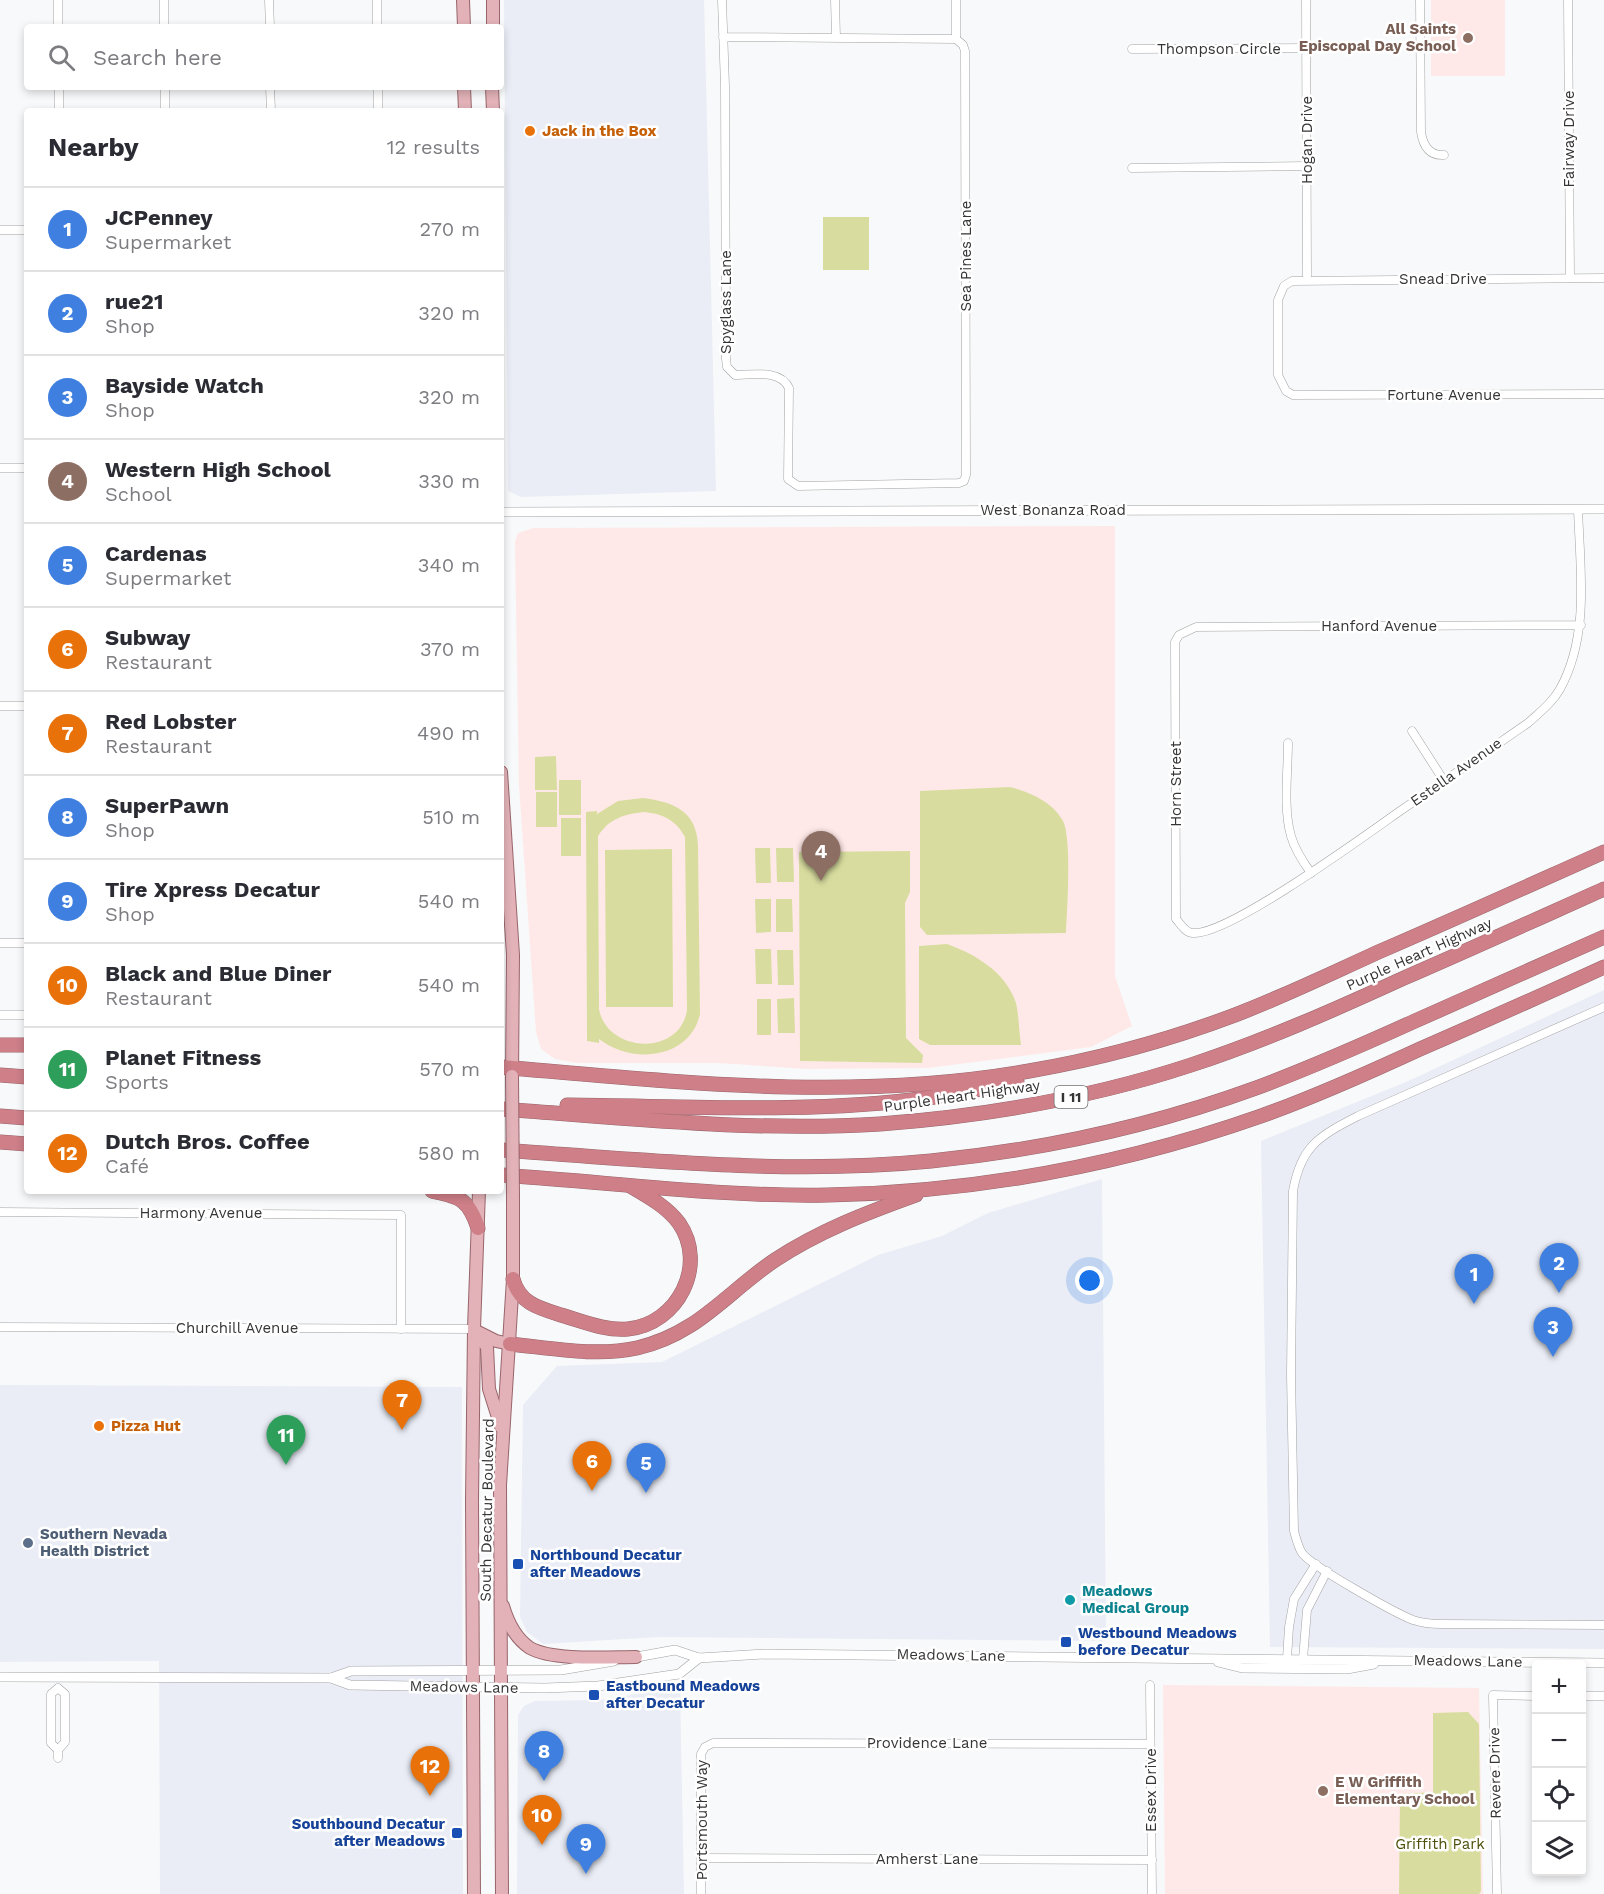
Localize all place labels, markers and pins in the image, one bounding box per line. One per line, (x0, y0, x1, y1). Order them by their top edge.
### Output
place label: All Saints Episcopal Day School (1299, 20, 1456, 55)
marker: All Saints Episcopal Day School (1461, 31, 1475, 45)
place label: Jack in the Box (542, 122, 656, 140)
marker: Jack in the Box (523, 124, 537, 138)
pin: 4 (802, 832, 840, 881)
pin: 2 (1540, 1244, 1578, 1293)
pin: 1 (1454, 1254, 1494, 1304)
pin: 3 (1534, 1308, 1572, 1357)
pin: 7 (382, 1380, 422, 1430)
pin: 11 (266, 1416, 306, 1465)
place label: Pizza Hut (111, 1417, 181, 1435)
marker: Pizza Hut (92, 1419, 106, 1433)
pin: 6 (572, 1442, 612, 1491)
pin: 5 (626, 1444, 666, 1493)
place label: Southern Nevada Health District (40, 1525, 168, 1560)
marker: Southern Nevada Health District (21, 1536, 35, 1550)
place label: Northbound Decatur after Meadows (530, 1546, 682, 1581)
marker: Northbound Decatur after Meadows (511, 1557, 525, 1571)
place label: Meadows Medical Group (1082, 1582, 1189, 1617)
marker: Meadows Medical Group (1063, 1593, 1077, 1607)
place label: Westbound Meadows before Decatur (1078, 1624, 1237, 1659)
marker: Westbound Meadows before Decatur (1059, 1635, 1073, 1649)
place label: Eastbound Meadows after Decatur (606, 1677, 760, 1712)
marker: Eastbound Meadows after Decatur (587, 1688, 601, 1702)
pin: 8 (524, 1732, 564, 1781)
pin: 12 (410, 1746, 450, 1796)
place label: E W Griffith Elementary School (1335, 1773, 1475, 1808)
marker: E W Griffith Elementary School (1316, 1784, 1330, 1798)
pin: 10 (522, 1796, 562, 1845)
place label: Southbound Decatur after Meadows (292, 1815, 446, 1850)
pin: 9 (566, 1824, 606, 1874)
marker: Southbound Decatur after Meadows (450, 1826, 464, 1840)

